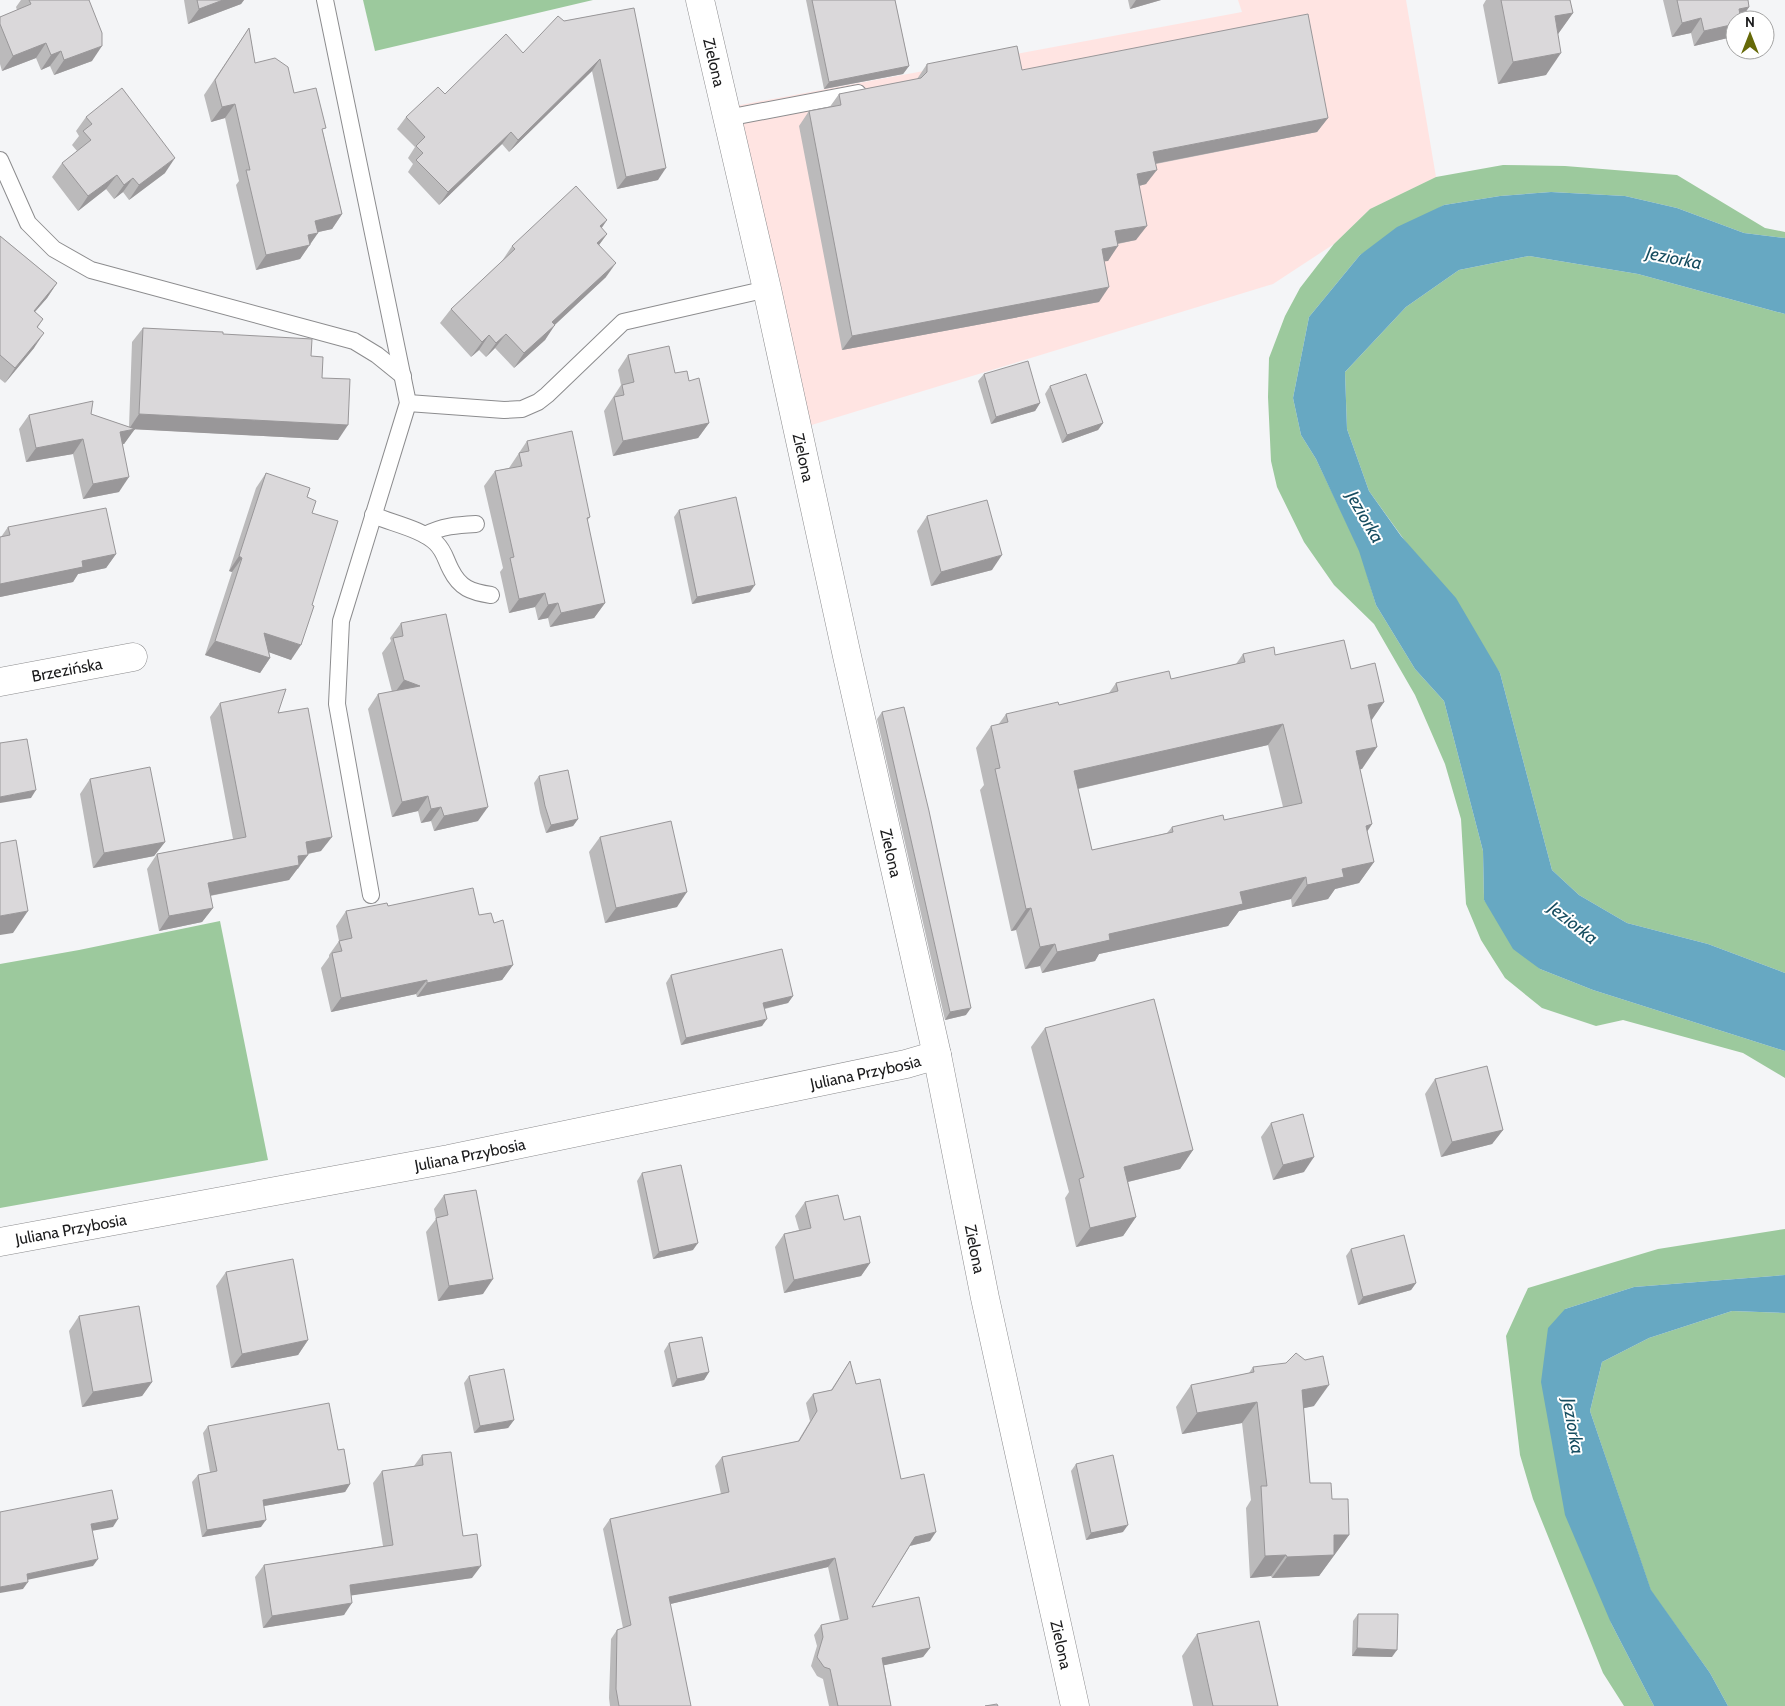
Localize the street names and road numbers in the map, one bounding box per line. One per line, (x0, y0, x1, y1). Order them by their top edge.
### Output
street label: Zielona (699, 36, 729, 89)
street label: Zielona (789, 431, 818, 484)
street label: Brzezińska (30, 654, 104, 686)
street label: Zielona (876, 827, 906, 879)
street label: Juliana Przybosia (808, 1051, 923, 1094)
street label: Juliana Przybosia (412, 1134, 527, 1175)
street label: Juliana Przybosia (13, 1210, 128, 1249)
street label: Zielona (961, 1223, 989, 1275)
street label: Zielona (1046, 1619, 1076, 1671)

